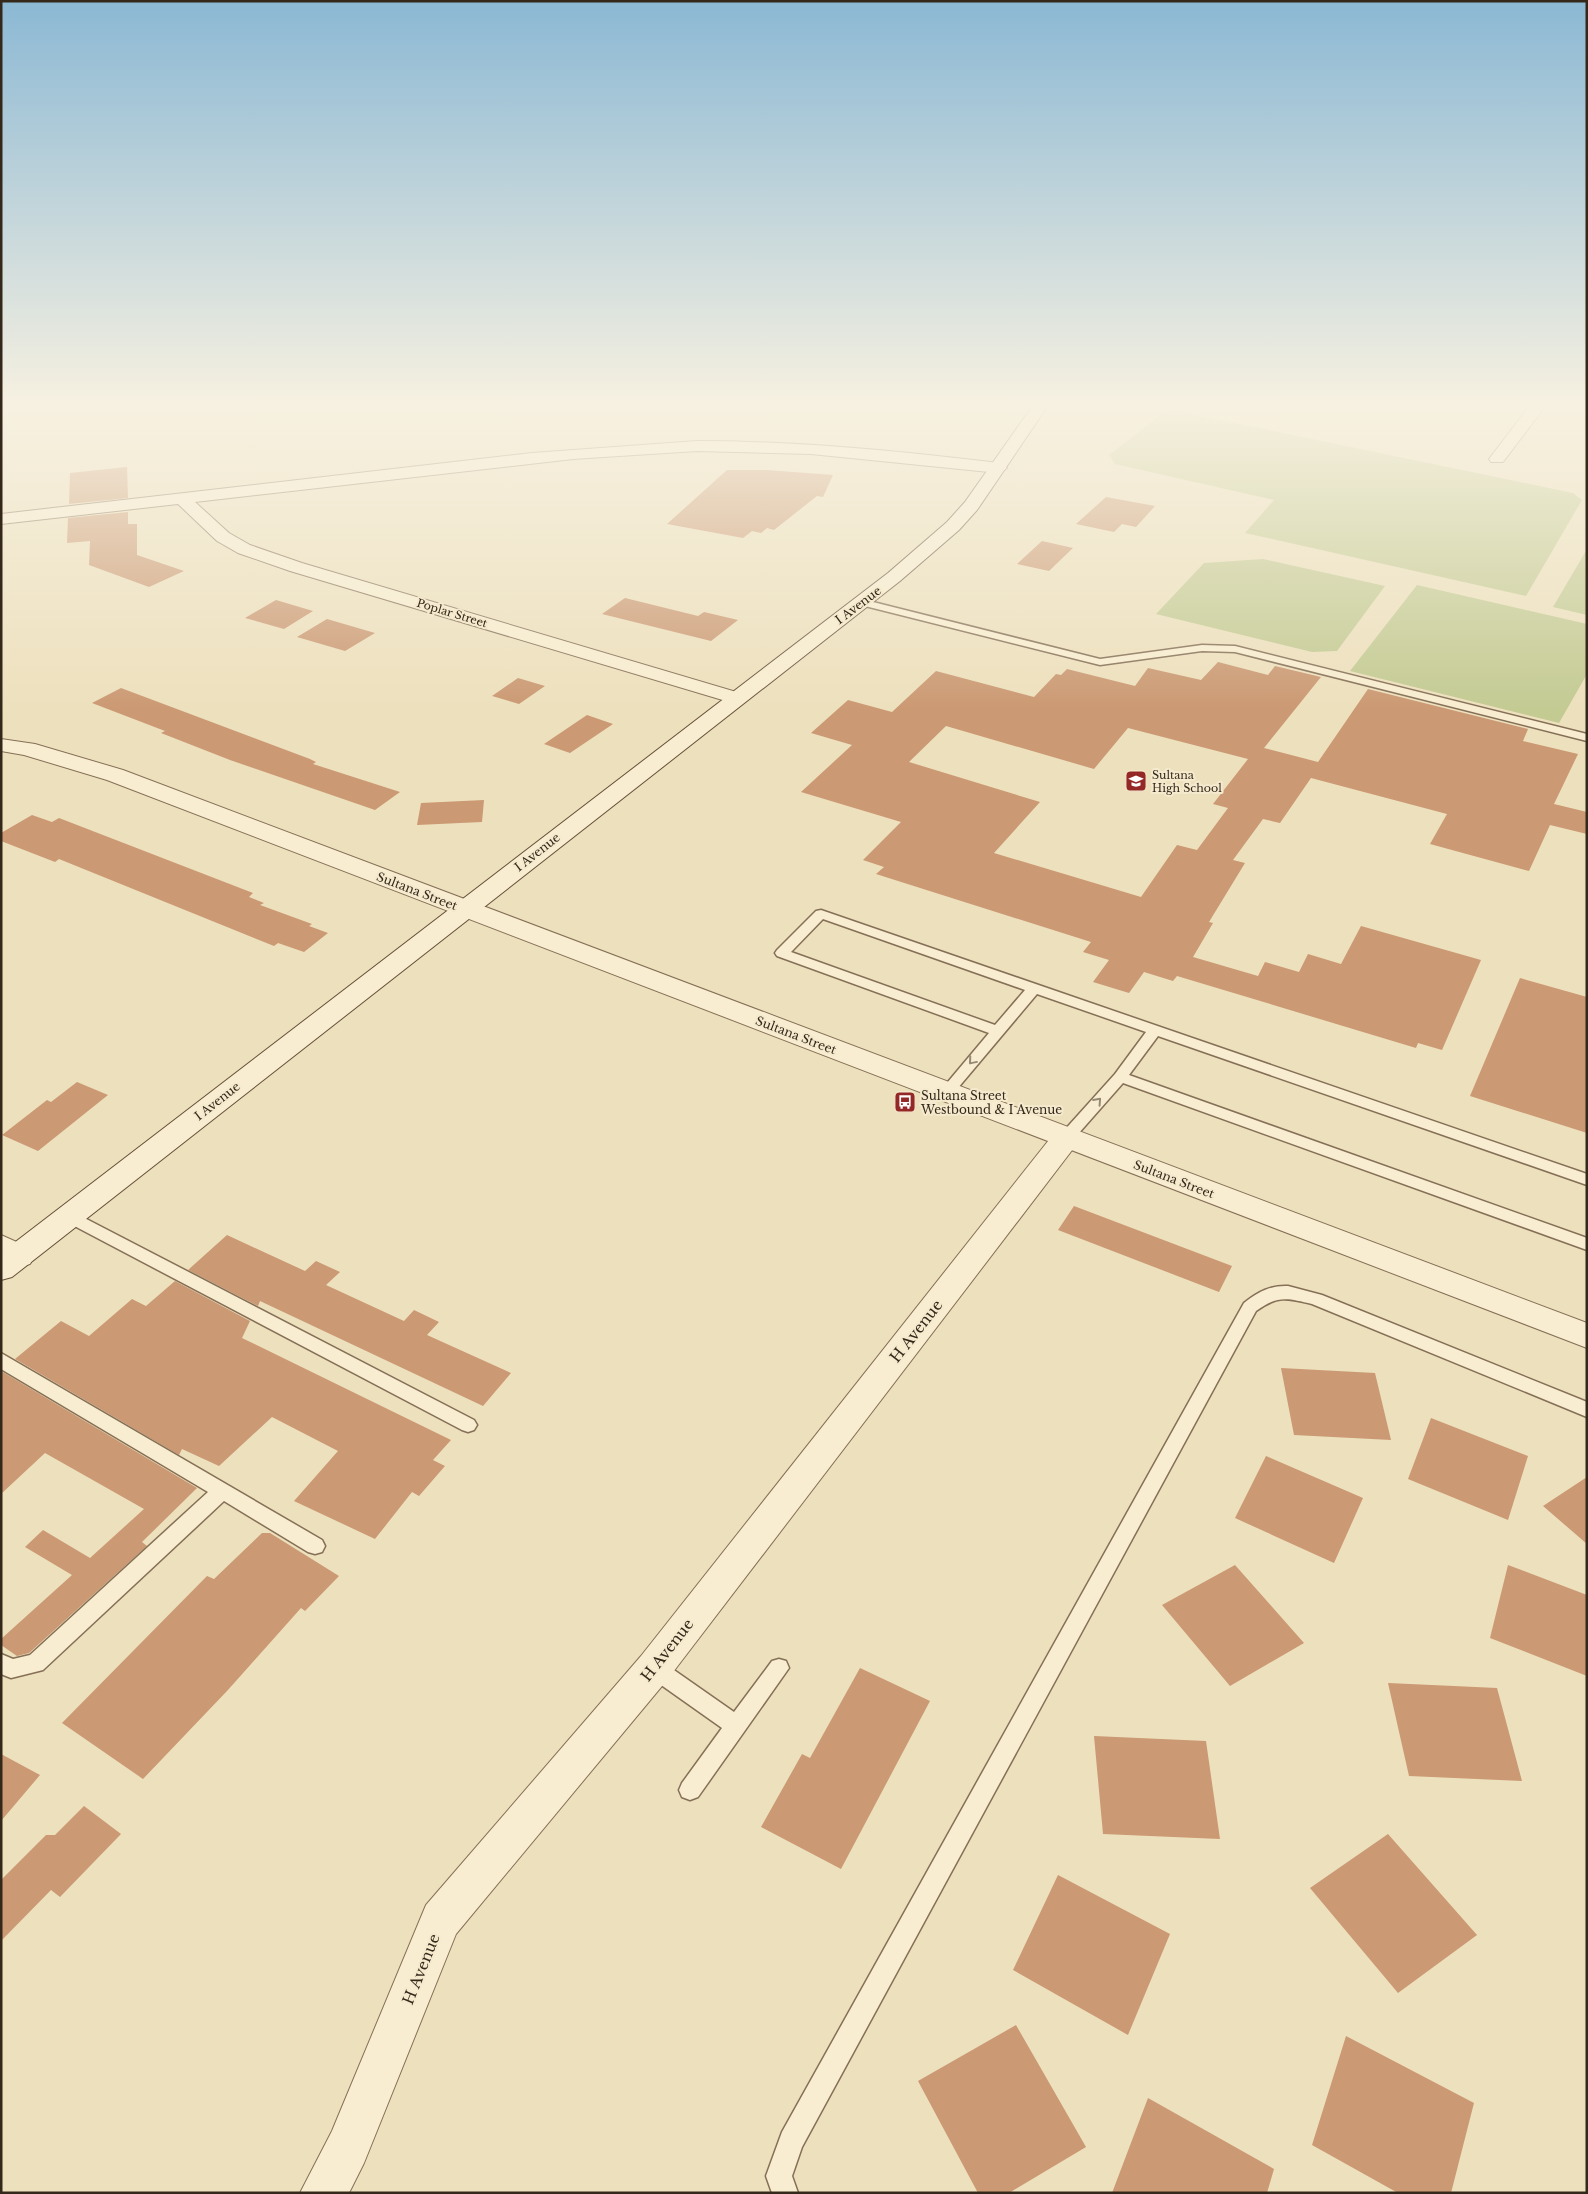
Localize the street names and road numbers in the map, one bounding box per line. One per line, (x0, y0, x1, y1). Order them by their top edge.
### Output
street label: I Avenue (832, 583, 884, 627)
street label: Poplar Street (415, 596, 490, 631)
street label: I Avenue (511, 830, 563, 874)
street label: Sultana Street (375, 869, 460, 913)
street label: Sultana Street (754, 1013, 839, 1057)
street label: I Avenue (191, 1079, 243, 1123)
street label: Sultana Street (1132, 1157, 1217, 1201)
street label: H Avenue (886, 1296, 946, 1366)
street label: H Avenue (637, 1615, 697, 1685)
street label: H Avenue (398, 1931, 444, 2007)

